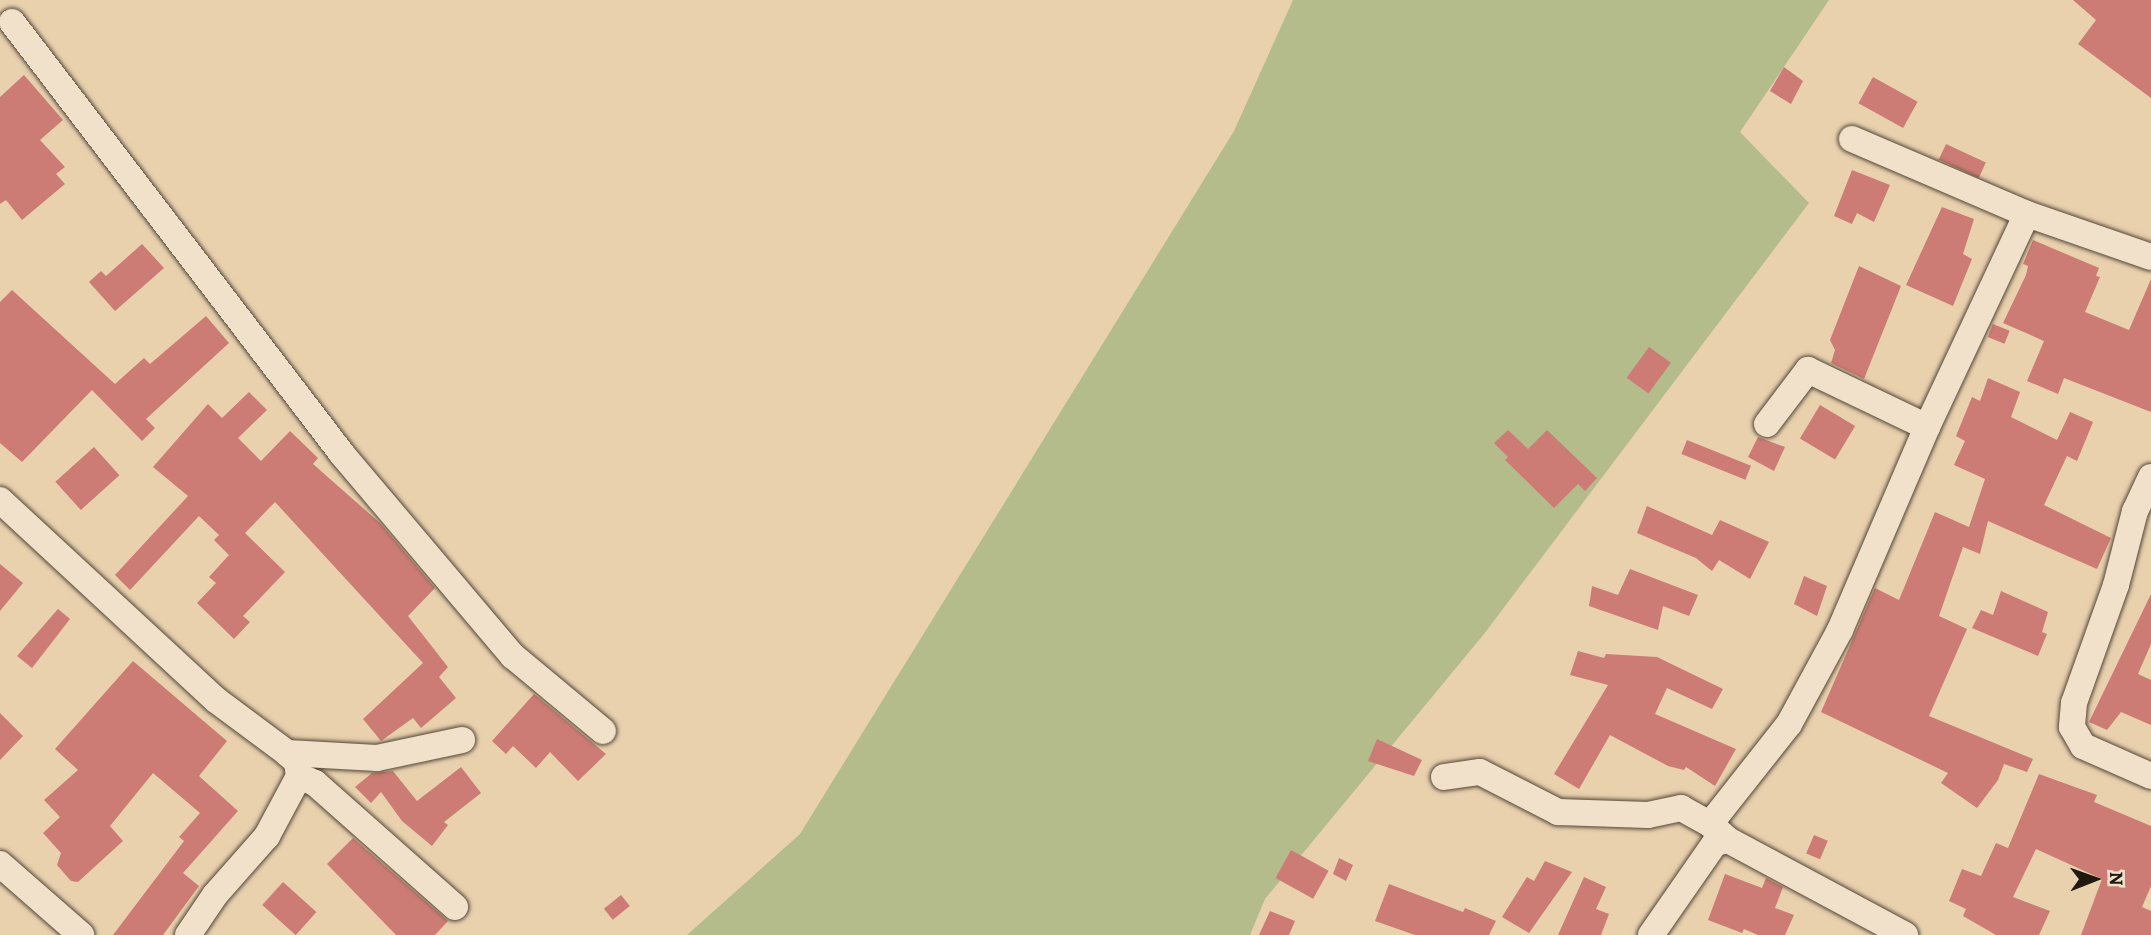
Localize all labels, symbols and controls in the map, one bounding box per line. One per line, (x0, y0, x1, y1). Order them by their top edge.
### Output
north arrow (2060, 844, 2130, 914)
text: N (2103, 871, 2129, 886)

